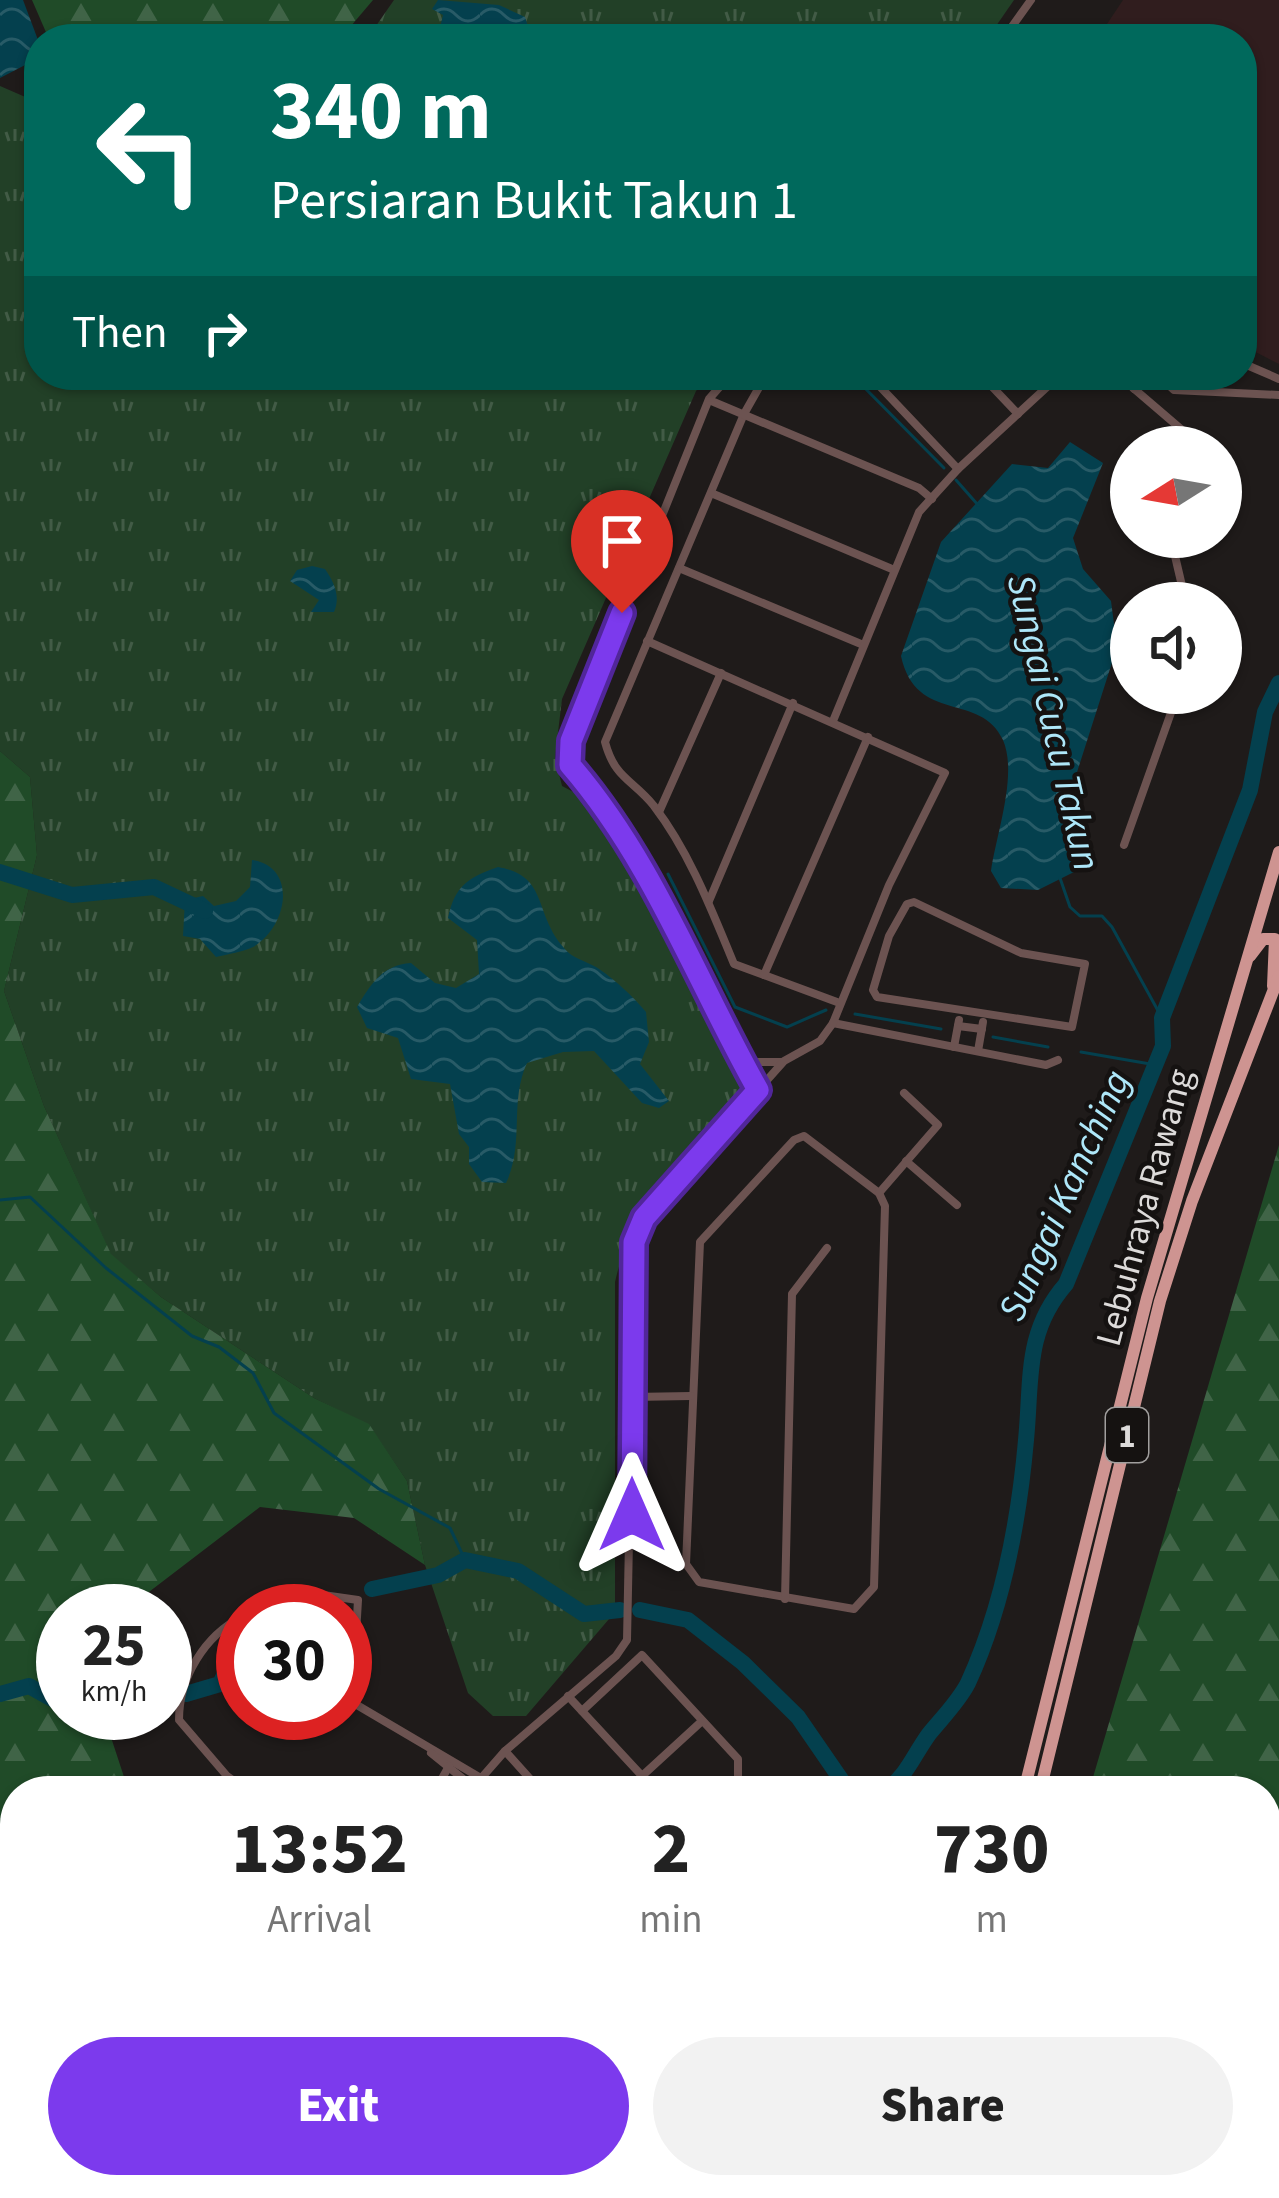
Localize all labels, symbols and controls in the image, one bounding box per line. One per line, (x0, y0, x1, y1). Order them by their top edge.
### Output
text: 340 m (270, 52, 492, 172)
icon: left (72, 72, 228, 228)
text: Persiaran Bukit Takun 1 (270, 163, 798, 240)
icon: right (192, 300, 258, 366)
text: Then (72, 301, 168, 365)
north arrow (1110, 426, 1242, 558)
map controls (1110, 426, 1242, 714)
pin (571, 490, 673, 613)
icon: arrive (589, 508, 655, 574)
water label: Sungai Cucu Takun (992, 569, 1114, 876)
button: sound (1110, 582, 1242, 714)
water label: Sungai Kanching (984, 1061, 1145, 1330)
street label: Lebuhraya Rawang (1083, 1063, 1206, 1352)
road number: 1 (1106, 1408, 1148, 1462)
position arrow (569, 1452, 695, 1578)
speed limit sign: 30 (216, 1584, 372, 1740)
text: 25 (82, 1604, 146, 1689)
text: km/h (81, 1670, 147, 1713)
text: 13:52 (232, 1798, 408, 1901)
text: 2 (652, 1798, 690, 1901)
text: 730 (934, 1798, 1049, 1901)
text: Arrival (267, 1892, 372, 1948)
text: min (639, 1892, 703, 1948)
text: m (976, 1892, 1008, 1948)
button: Exit (48, 2037, 629, 2175)
button: Share (653, 2037, 1233, 2175)

